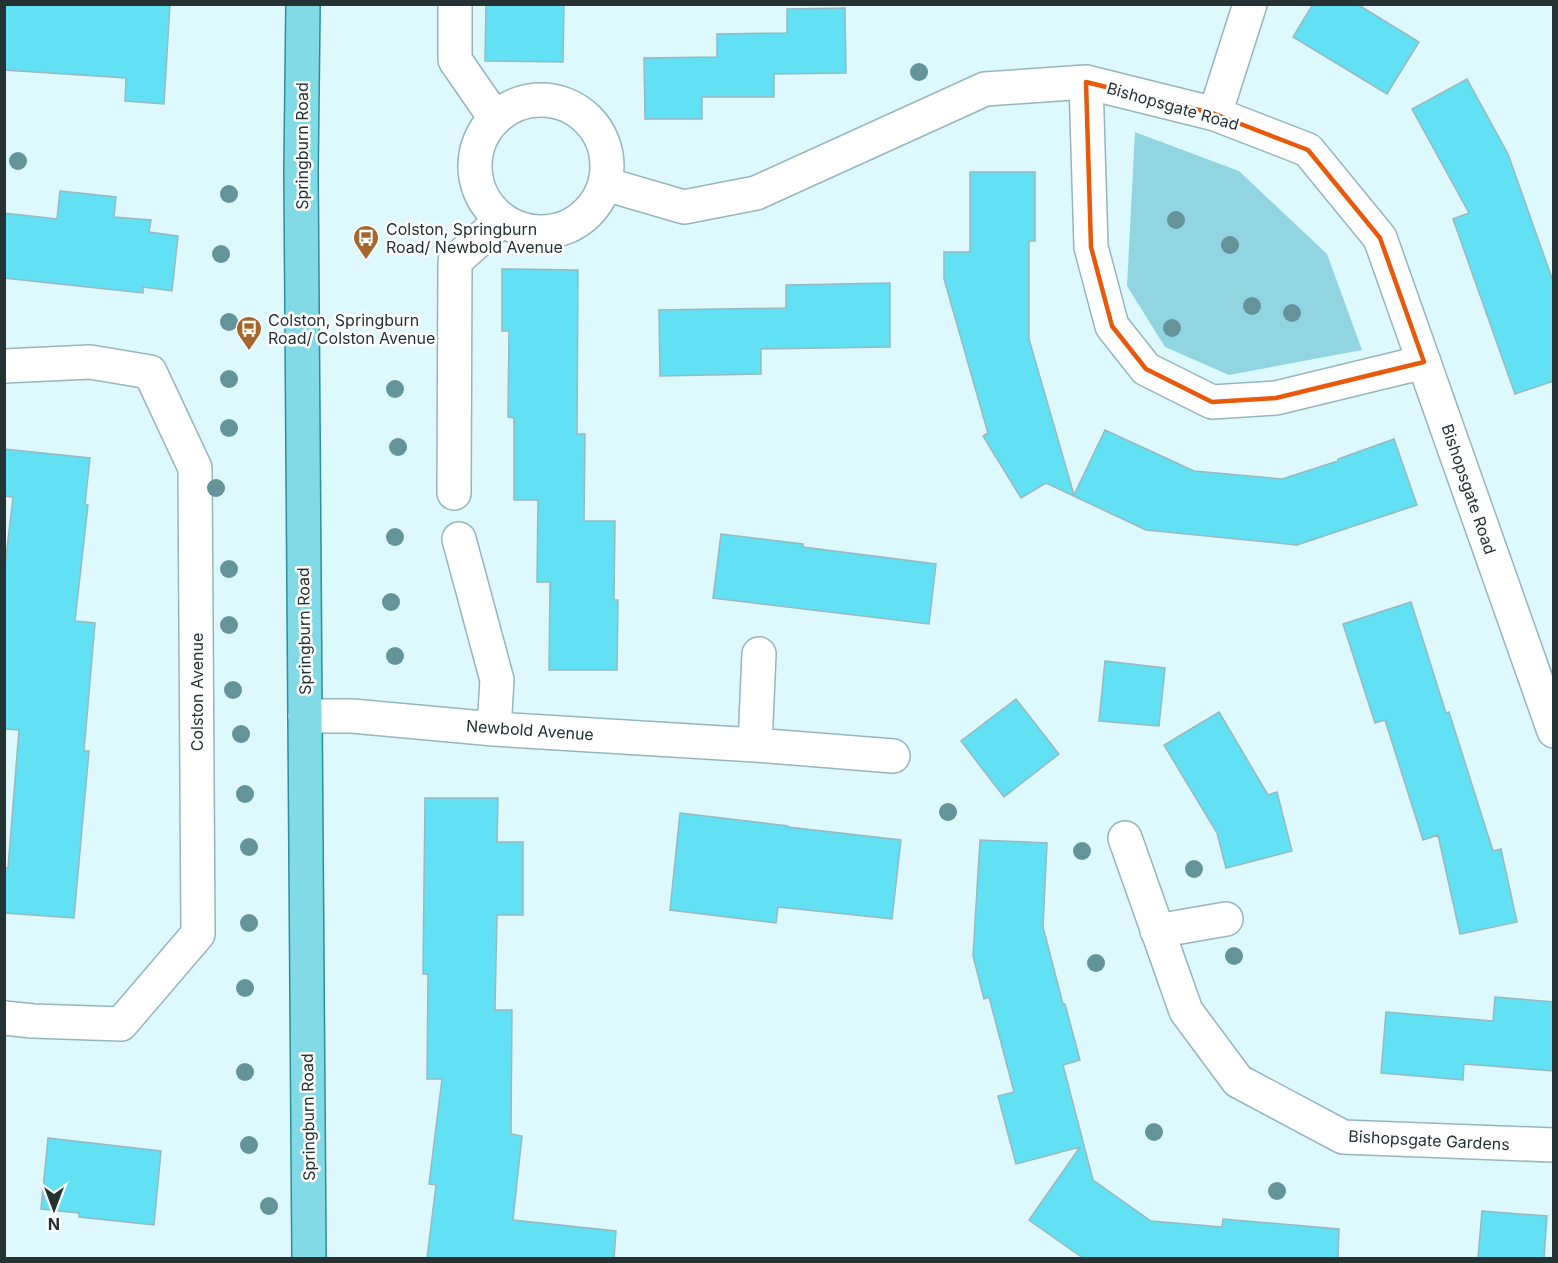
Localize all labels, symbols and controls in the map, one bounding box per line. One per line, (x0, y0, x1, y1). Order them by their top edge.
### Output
street label: Bishopsgate Road (1105, 78, 1241, 134)
street label: Springburn Road (292, 82, 312, 210)
place label: Colston, Springburn Road/ Newbold Avenue (386, 219, 563, 257)
bus stop icon: Colston, Springburn Road/ Newbold Avenue (351, 223, 381, 261)
place label: Colston, Springburn Road/ Colston Avenue (268, 310, 435, 348)
bus stop icon: Colston, Springburn Road/ Colston Avenue (234, 314, 264, 352)
street label: Bishopsgate Road (1437, 421, 1501, 557)
street label: Springburn Road (293, 567, 315, 695)
street label: Colston Avenue (187, 633, 207, 751)
street label: Newbold Avenue (465, 716, 595, 744)
street label: Springburn Road (297, 1053, 319, 1181)
street label: Bishopsgate Gardens (1348, 1126, 1510, 1154)
north arrow (24, 1179, 84, 1239)
text: N (48, 1214, 60, 1234)

